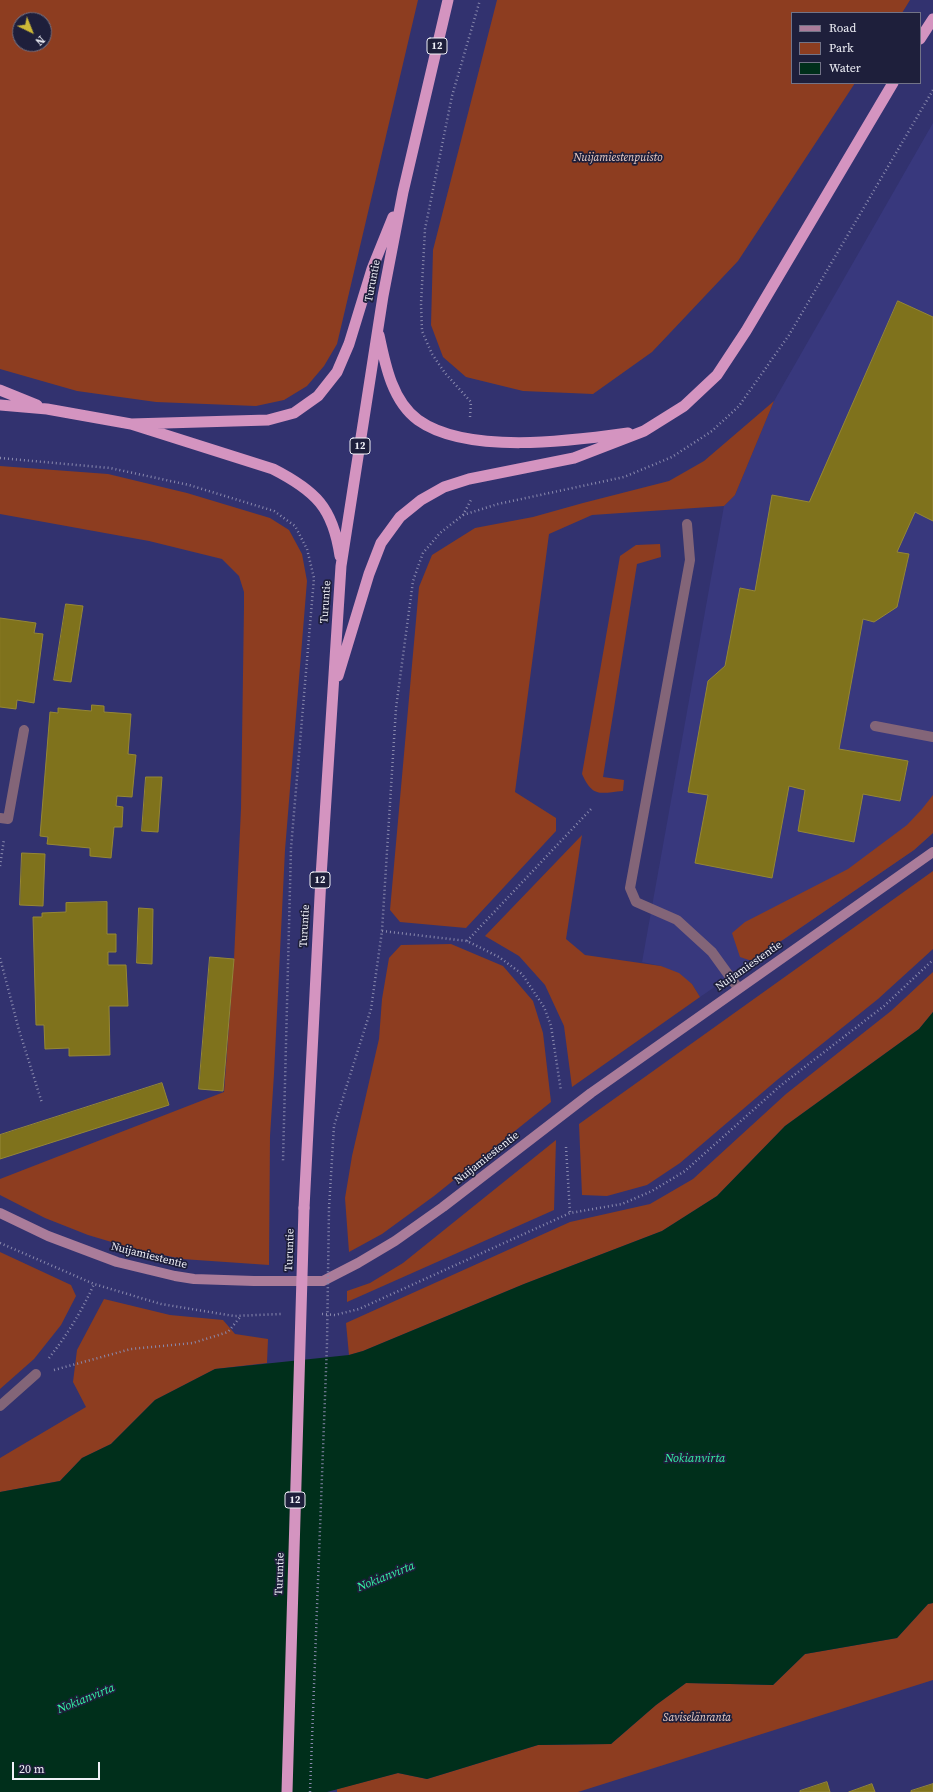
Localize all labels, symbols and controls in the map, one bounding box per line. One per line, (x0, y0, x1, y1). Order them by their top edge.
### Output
north arrow (12, 12, 52, 52)
legend (791, 12, 921, 84)
text: Road (829, 20, 856, 36)
text: N (32, 32, 48, 49)
road number: 12 (427, 38, 447, 54)
text: Park (829, 40, 854, 56)
text: Water (829, 60, 861, 76)
park label: Nuijamiestenpuisto (573, 151, 663, 165)
street label: Turuntie (362, 259, 384, 303)
road number: 12 (350, 438, 370, 454)
street label: Turuntie (318, 580, 334, 624)
road number: 12 (310, 872, 330, 888)
street label: Turuntie (297, 904, 313, 948)
street label: Nuijamiestentie (713, 938, 785, 994)
street label: Nuijamiestentie (452, 1129, 522, 1187)
street label: Turuntie (283, 1228, 297, 1272)
street label: Nuijamiestentie (110, 1240, 188, 1272)
water label: Nokianvirta (665, 1452, 725, 1466)
road number: 12 (285, 1492, 305, 1508)
street label: Turuntie (273, 1552, 287, 1596)
water label: Nokianvirta (355, 1559, 417, 1595)
water label: Nokianvirta (55, 1681, 117, 1717)
park label: Saviselänranta (663, 1711, 731, 1725)
scale bar (14, 1754, 102, 1780)
text: 20 m (19, 1761, 45, 1777)

